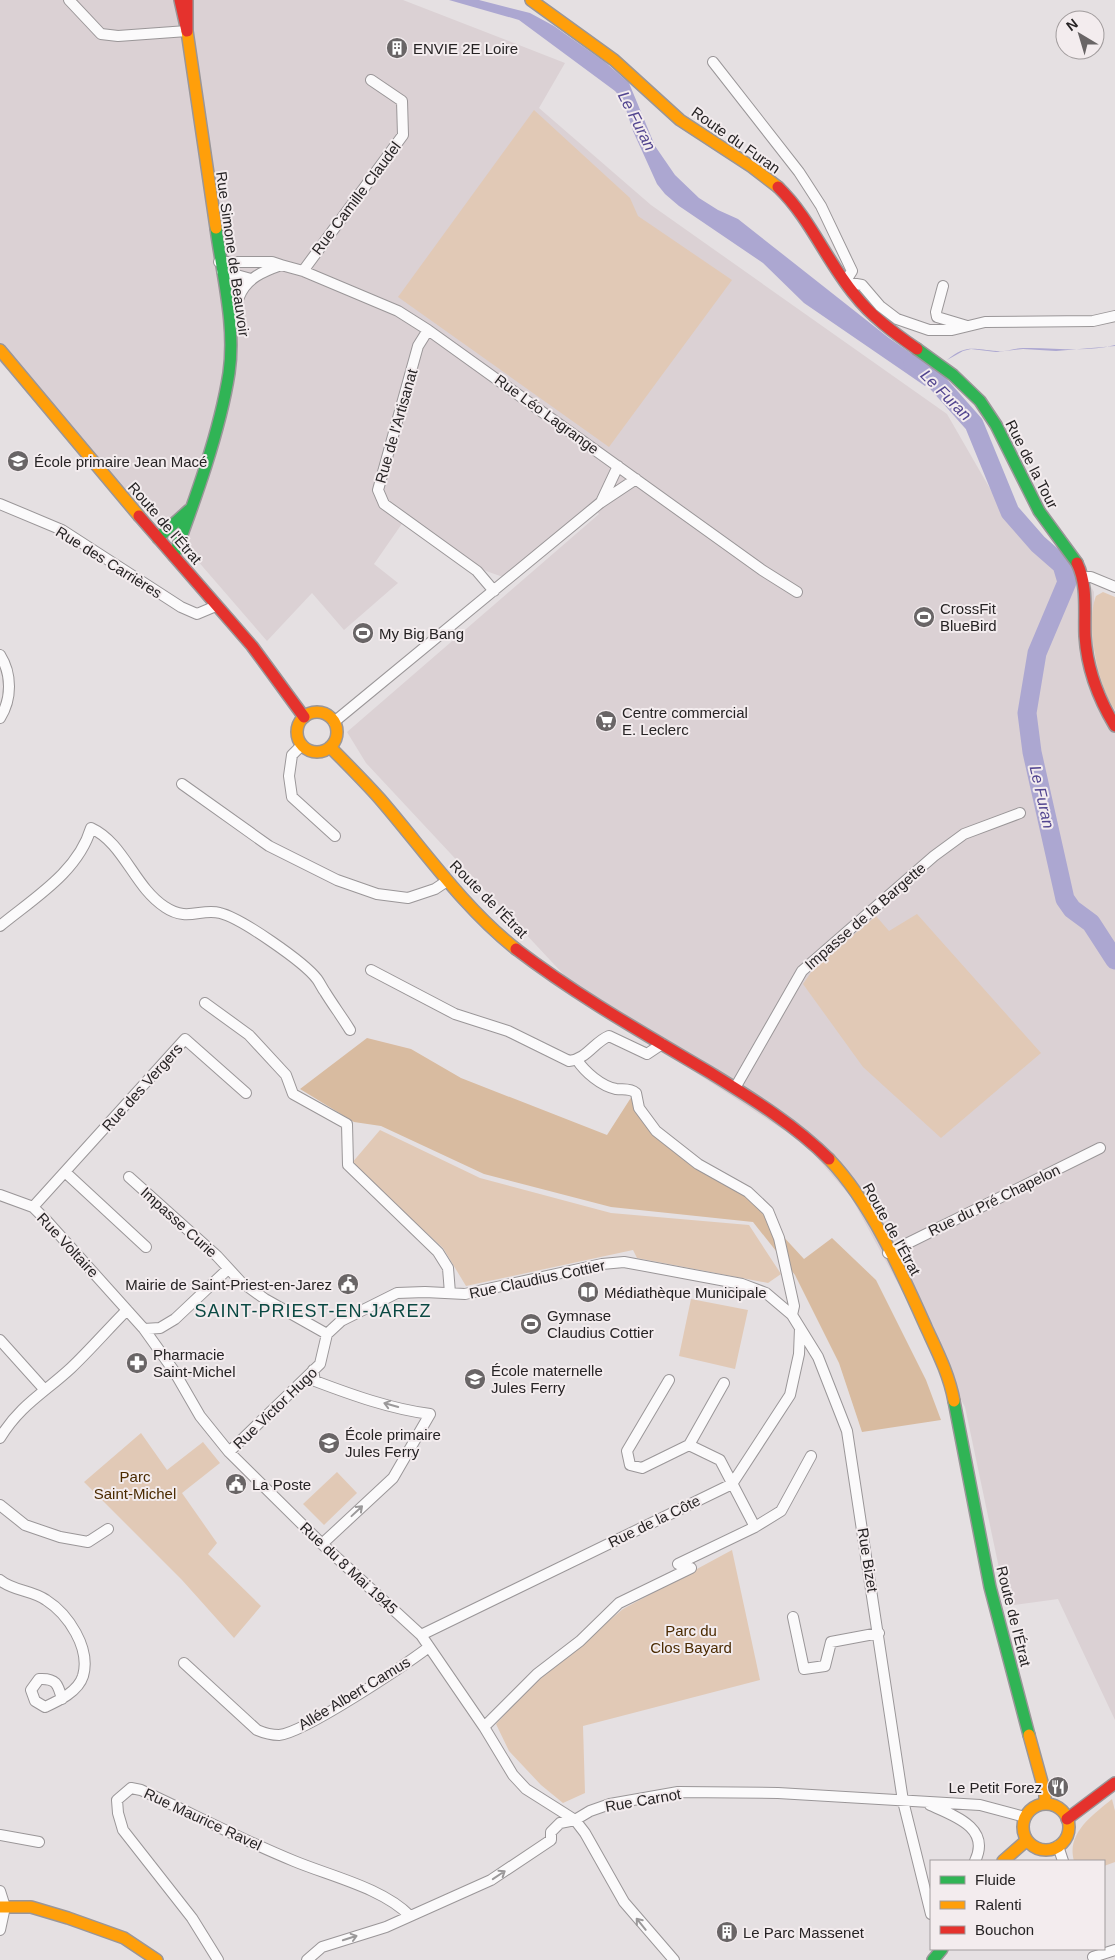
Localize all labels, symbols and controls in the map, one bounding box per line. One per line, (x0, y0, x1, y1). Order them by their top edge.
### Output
north arrow (1055, 10, 1105, 60)
text: N (1063, 15, 1081, 34)
building icon: ENVIE 2E Loire (385, 36, 409, 60)
place label: ENVIE 2E Loire (413, 40, 518, 57)
water label: Le Furan (615, 89, 659, 153)
street label: Route du Furan (688, 103, 784, 177)
street label: Rue Camille Claudel (308, 138, 404, 258)
street label: Rue Simone de Beauvoir (213, 170, 253, 338)
street label: Rue de l'Artisanat (372, 366, 421, 485)
water label: Le Furan (917, 366, 975, 424)
street label: Rue Léo Lagrange (492, 371, 602, 457)
street label: Rue de la Tour (1002, 417, 1062, 511)
school or university icon: École primaire Jean Macé (6, 449, 30, 473)
place label: École primaire Jean Macé (34, 453, 207, 470)
street label: Route de l'Étrat (125, 479, 206, 568)
street label: Rue des Carrières (53, 523, 165, 601)
place label: CrossFit BlueBird (940, 600, 997, 634)
sports icon: CrossFit BlueBird (912, 605, 936, 629)
sports icon: My Big Bang (351, 621, 375, 645)
place label: My Big Bang (379, 625, 464, 642)
place label: Centre commercial E. Leclerc (622, 704, 748, 738)
supermarket icon: Centre commercial E. Leclerc (594, 709, 618, 733)
water label: Le Furan (1027, 764, 1058, 830)
street label: Route de l'Étrat (447, 857, 532, 942)
street label: Impasse de la Bargette (801, 859, 929, 973)
street label: Rue des Vergers (98, 1040, 186, 1134)
street label: Rue du Pré Chapelon (925, 1161, 1063, 1239)
street label: Route de l'Étrat (860, 1180, 925, 1279)
street label: Impasse Curie (137, 1183, 221, 1261)
street label: Rue Voltaire (34, 1209, 102, 1281)
street label: Rue Claudius Cottier (468, 1256, 606, 1302)
public building icon: Mairie de Saint-Priest-en-Jarez (336, 1272, 360, 1296)
place label: Mairie de Saint-Priest-en-Jarez (125, 1276, 332, 1293)
library icon: Médiathèque Municipale (576, 1280, 600, 1304)
place label: Médiathèque Municipale (604, 1284, 767, 1301)
district label: SAINT-PRIEST-EN-JAREZ (194, 1301, 432, 1321)
place label: Gymnase Claudius Cottier (547, 1307, 654, 1341)
sports icon: Gymnase Claudius Cottier (519, 1312, 543, 1336)
place label: Pharmacie Saint-Michel (153, 1346, 236, 1380)
pharmacy icon: Pharmacie Saint-Michel (125, 1351, 149, 1375)
place label: École maternelle Jules Ferry (491, 1362, 603, 1396)
street label: Rue Victor Hugo (230, 1364, 320, 1452)
school or university icon: École maternelle Jules Ferry (463, 1367, 487, 1391)
one-way arrow (383, 1400, 399, 1410)
place label: École primaire Jules Ferry (345, 1426, 441, 1460)
school or university icon: École primaire Jules Ferry (317, 1431, 341, 1455)
park label: Parc Saint-Michel (94, 1468, 176, 1502)
public building icon: La Poste (224, 1472, 248, 1496)
place label: La Poste (252, 1476, 311, 1493)
street label: Rue de la Côte (605, 1491, 703, 1551)
one-way arrow (351, 1505, 364, 1517)
street label: Rue du 8 Mai 1945 (297, 1519, 401, 1617)
street label: Rue Bizet (855, 1527, 882, 1594)
street label: Route de l'Étrat (993, 1564, 1035, 1669)
park label: Parc du Clos Bayard (650, 1622, 732, 1656)
street label: Allée Albert Camus (295, 1653, 413, 1733)
restaurant icon: Le Petit Forez (1046, 1775, 1070, 1799)
place label: Le Petit Forez (949, 1779, 1042, 1796)
street label: Rue Maurice Ravel (142, 1784, 264, 1854)
street label: Rue Carnot (604, 1785, 683, 1815)
legend (930, 1860, 1105, 1950)
one-way arrow (492, 1870, 506, 1880)
text: Fluide (975, 1871, 1016, 1888)
text: Ralenti (975, 1896, 1022, 1913)
one-way arrow (635, 1918, 646, 1931)
building icon: Le Parc Massenet (715, 1920, 739, 1944)
text: Bouchon (975, 1921, 1034, 1938)
place label: Le Parc Massenet (743, 1924, 865, 1941)
one-way arrow (342, 1933, 358, 1943)

